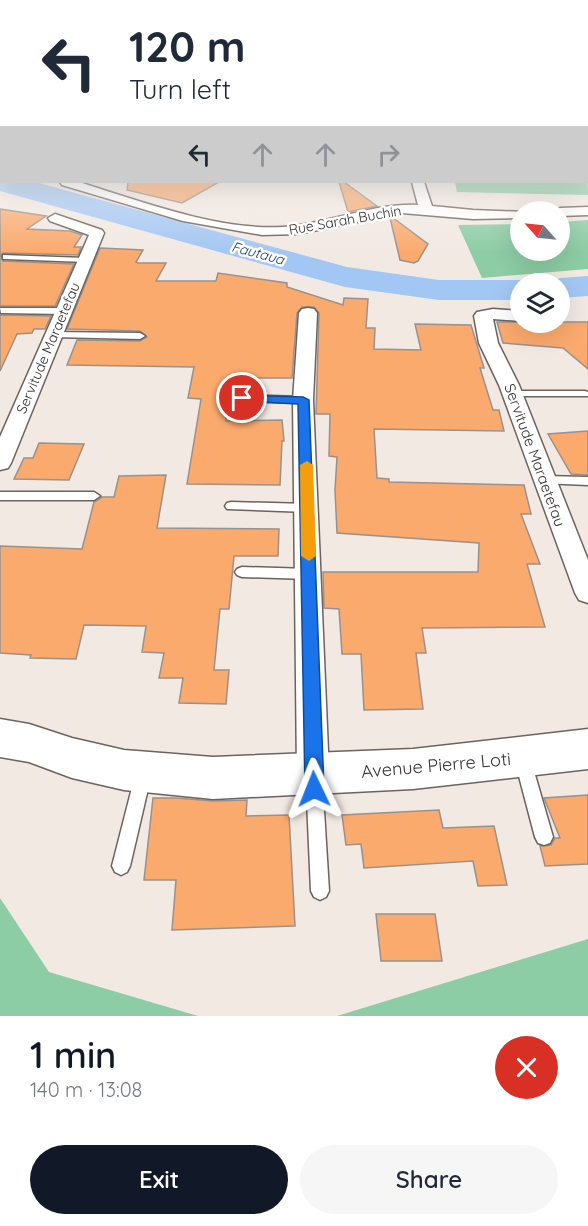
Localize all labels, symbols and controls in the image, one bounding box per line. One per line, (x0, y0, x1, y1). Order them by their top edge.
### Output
text: 120 m (129, 20, 246, 73)
icon: left (30, 24, 108, 102)
text: Turn left (129, 72, 231, 106)
icon: left (183, 138, 216, 171)
icon: ahead (246, 138, 279, 171)
icon: ahead (309, 138, 342, 171)
icon: right (372, 138, 405, 171)
street label: Rue Sarah Buchin (287, 201, 403, 239)
north arrow (510, 201, 570, 261)
map controls (510, 201, 570, 333)
water label: Fautaua (230, 237, 288, 269)
button: layers (510, 273, 570, 333)
street label: Servitude Maraetefau (12, 280, 84, 416)
pin (216, 372, 267, 423)
icon: arrive (225, 381, 258, 414)
street label: Servitude Maraetefau (500, 381, 570, 529)
street label: Avenue Pierre Loti (360, 747, 512, 783)
position arrow (282, 757, 346, 821)
text: 1 min (30, 1032, 116, 1077)
button: close (495, 1036, 558, 1099)
text: 140 m · 13:08 (30, 1077, 142, 1102)
button: Exit (30, 1145, 288, 1214)
button: Share (300, 1145, 558, 1214)

